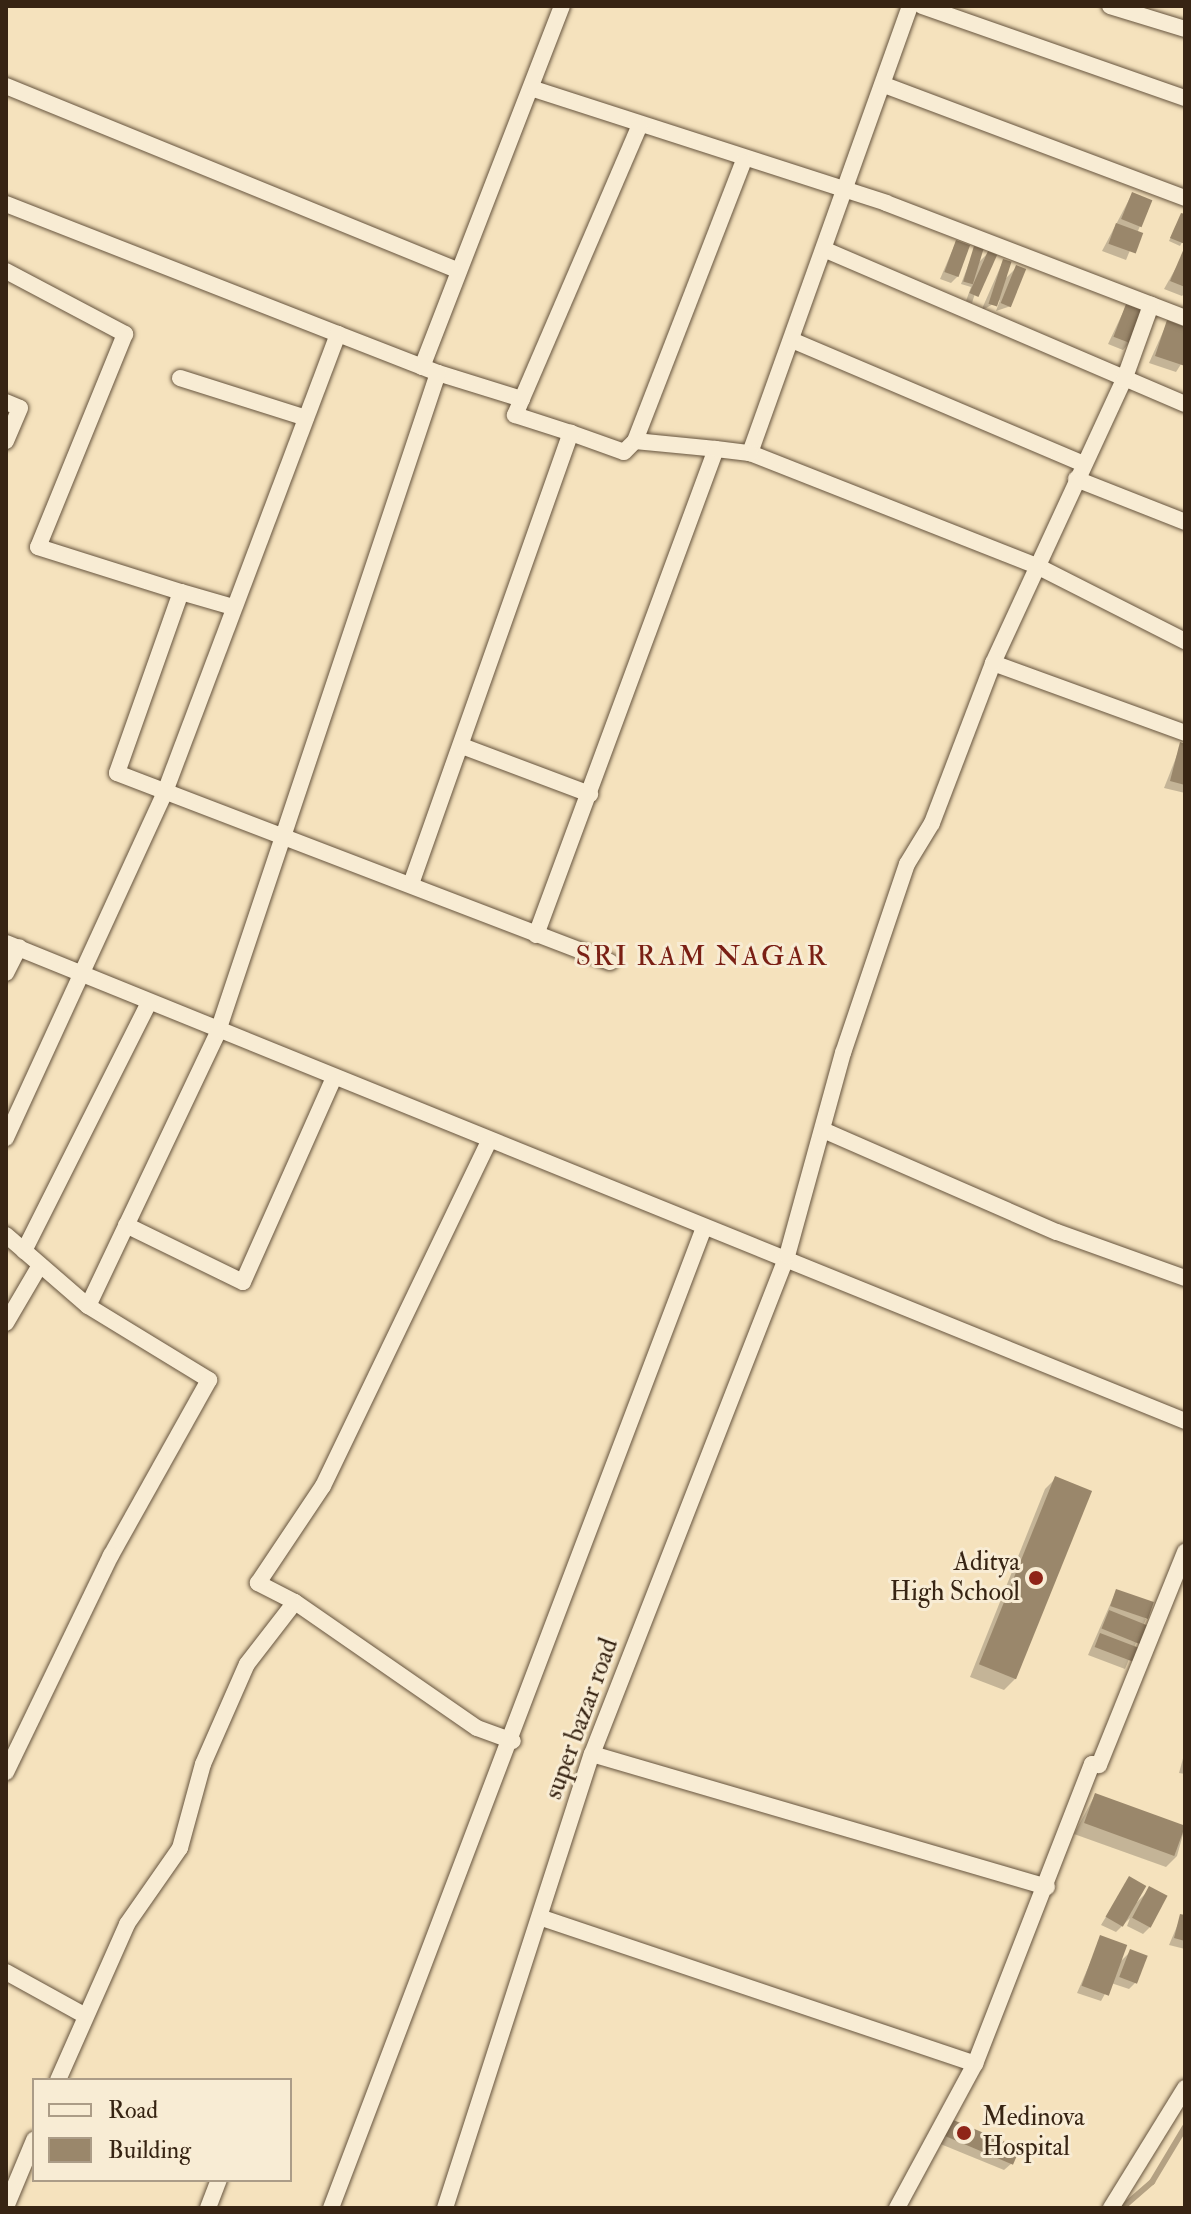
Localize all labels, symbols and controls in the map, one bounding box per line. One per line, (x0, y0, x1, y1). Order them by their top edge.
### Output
district label: SRI RAM NAGAR (576, 940, 828, 974)
place label: Aditya High School (890, 1547, 1020, 1608)
marker: Aditya High School (1027, 1569, 1045, 1587)
street label: super bazar road (538, 1634, 626, 1804)
legend (32, 2078, 292, 2182)
text: Road (108, 2095, 158, 2126)
place label: Medinova Hospital (982, 2102, 1085, 2164)
marker: Medinova Hospital (953, 2122, 975, 2144)
text: Building (108, 2135, 191, 2166)

